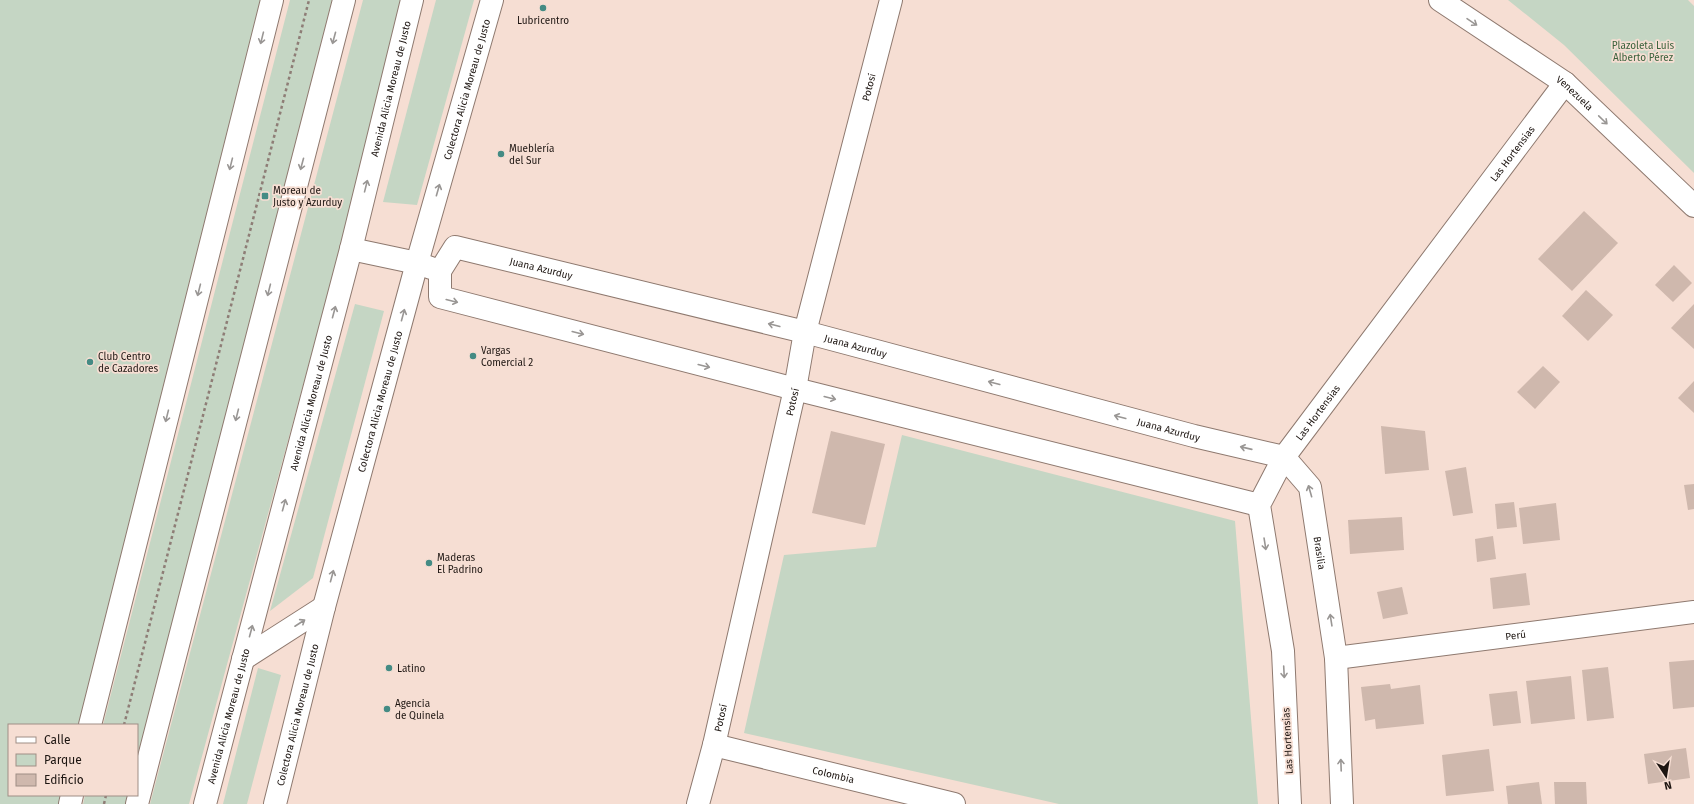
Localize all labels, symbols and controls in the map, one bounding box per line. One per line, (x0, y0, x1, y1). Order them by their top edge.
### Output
marker: Lubricentro (538, 3, 548, 13)
place label: Lubricentro (517, 15, 569, 27)
street label: Colectora Alicia Moreau de Justo (442, 18, 493, 161)
one-way arrow (1467, 18, 1478, 26)
street label: Avenida Alicia Moreau de Justo (369, 20, 414, 158)
one-way arrow (258, 31, 266, 44)
one-way arrow (330, 31, 337, 44)
park label: Plazoleta Luis Alberto Pérez (1612, 40, 1674, 64)
street label: Potosí (860, 72, 879, 103)
street label: Venezuela (1554, 74, 1595, 114)
one-way arrow (1598, 115, 1608, 125)
street label: Las Hortensias (1488, 124, 1538, 184)
place label: Mueblería del Sur (509, 142, 554, 167)
marker: Mueblería del Sur (496, 149, 506, 159)
one-way arrow (227, 157, 234, 170)
one-way arrow (297, 157, 305, 170)
one-way arrow (363, 180, 371, 193)
one-way arrow (435, 184, 442, 197)
place label: Moreau de Justo y Azurduy (273, 185, 342, 209)
marker: Moreau de Justo y Azurduy (260, 191, 270, 201)
street label: Juana Azurduy (508, 255, 574, 282)
one-way arrow (195, 283, 202, 296)
one-way arrow (265, 283, 273, 296)
one-way arrow (445, 297, 458, 305)
one-way arrow (331, 306, 339, 319)
one-way arrow (400, 309, 407, 322)
one-way arrow (767, 320, 780, 328)
street label: Colectora Alicia Moreau de Justo (356, 329, 405, 474)
one-way arrow (571, 330, 584, 337)
street label: Juana Azurduy (823, 332, 888, 361)
street label: Avenida Alicia Moreau de Justo (288, 334, 335, 472)
place label: Vargas Comercial 2 (481, 345, 533, 369)
place label: Club Centro de Cazadores (98, 351, 159, 375)
marker: Vargas Comercial 2 (468, 351, 478, 361)
marker: Club Centro de Cazadores (85, 357, 95, 367)
one-way arrow (697, 362, 710, 370)
one-way arrow (988, 379, 1001, 386)
street label: Las Hortensias (1294, 383, 1343, 443)
street label: Potosí (784, 387, 802, 417)
one-way arrow (823, 394, 836, 402)
one-way arrow (163, 409, 171, 422)
one-way arrow (233, 409, 240, 422)
one-way arrow (1113, 412, 1126, 420)
street label: Juana Azurduy (1136, 416, 1201, 444)
one-way arrow (1240, 444, 1253, 452)
one-way arrow (1306, 485, 1313, 498)
one-way arrow (280, 499, 288, 512)
street label: Brasilia (1311, 536, 1328, 571)
one-way arrow (1261, 537, 1269, 550)
place label: Maderas El Padrino (437, 552, 483, 576)
marker: Maderas El Padrino (424, 558, 434, 568)
one-way arrow (329, 570, 336, 583)
one-way arrow (1327, 613, 1335, 626)
one-way arrow (294, 618, 306, 626)
one-way arrow (247, 625, 255, 638)
street label: Perú (1505, 628, 1527, 643)
street label: Colectora Alicia Moreau de Justo (275, 643, 322, 787)
street label: Avenida Alicia Moreau de Justo (206, 647, 253, 785)
marker: Latino (384, 663, 394, 673)
place label: Latino (397, 663, 426, 675)
one-way arrow (1280, 665, 1287, 678)
place label: Agencia de Quinela (395, 698, 444, 722)
street label: Potosí (712, 703, 730, 733)
marker: Agencia de Quinela (382, 704, 392, 714)
street label: Las Hortensias (1280, 707, 1296, 774)
legend (8, 724, 138, 796)
text: Calle (44, 733, 71, 747)
text: Parque (44, 753, 82, 767)
north arrow (1646, 756, 1686, 796)
one-way arrow (1337, 759, 1344, 772)
street label: Colombia (811, 764, 855, 786)
text: Edificio (44, 773, 84, 787)
text: N (1663, 778, 1673, 792)

